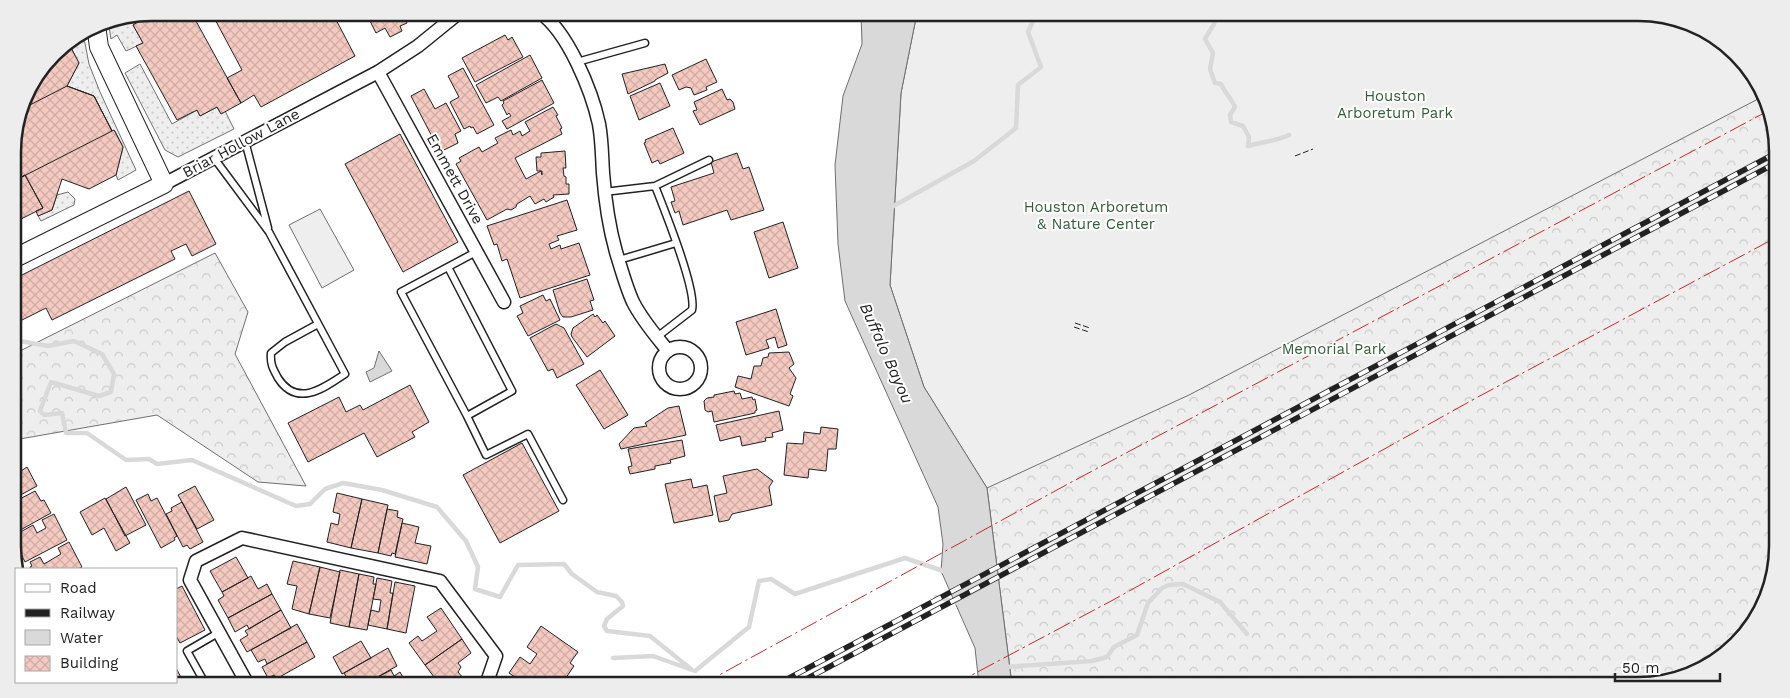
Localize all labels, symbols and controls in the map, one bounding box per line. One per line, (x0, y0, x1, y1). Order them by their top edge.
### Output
park label: Houston Arboretum Park (1337, 87, 1453, 122)
street label: Briar Hollow Lane (179, 105, 303, 181)
street label: Emmett Drive (423, 131, 487, 227)
park label: Houston Arboretum & Nature Center (1024, 198, 1168, 233)
water label: Buffalo Bayou (856, 300, 917, 407)
park label: Memorial Park (1282, 340, 1387, 358)
legend (15, 568, 178, 683)
text: Road (60, 579, 97, 597)
text: Railway (60, 604, 115, 622)
text: Water (60, 629, 103, 647)
scale bar (1615, 650, 1720, 682)
text: Building (60, 654, 118, 672)
text: 50 m (1622, 659, 1659, 677)

